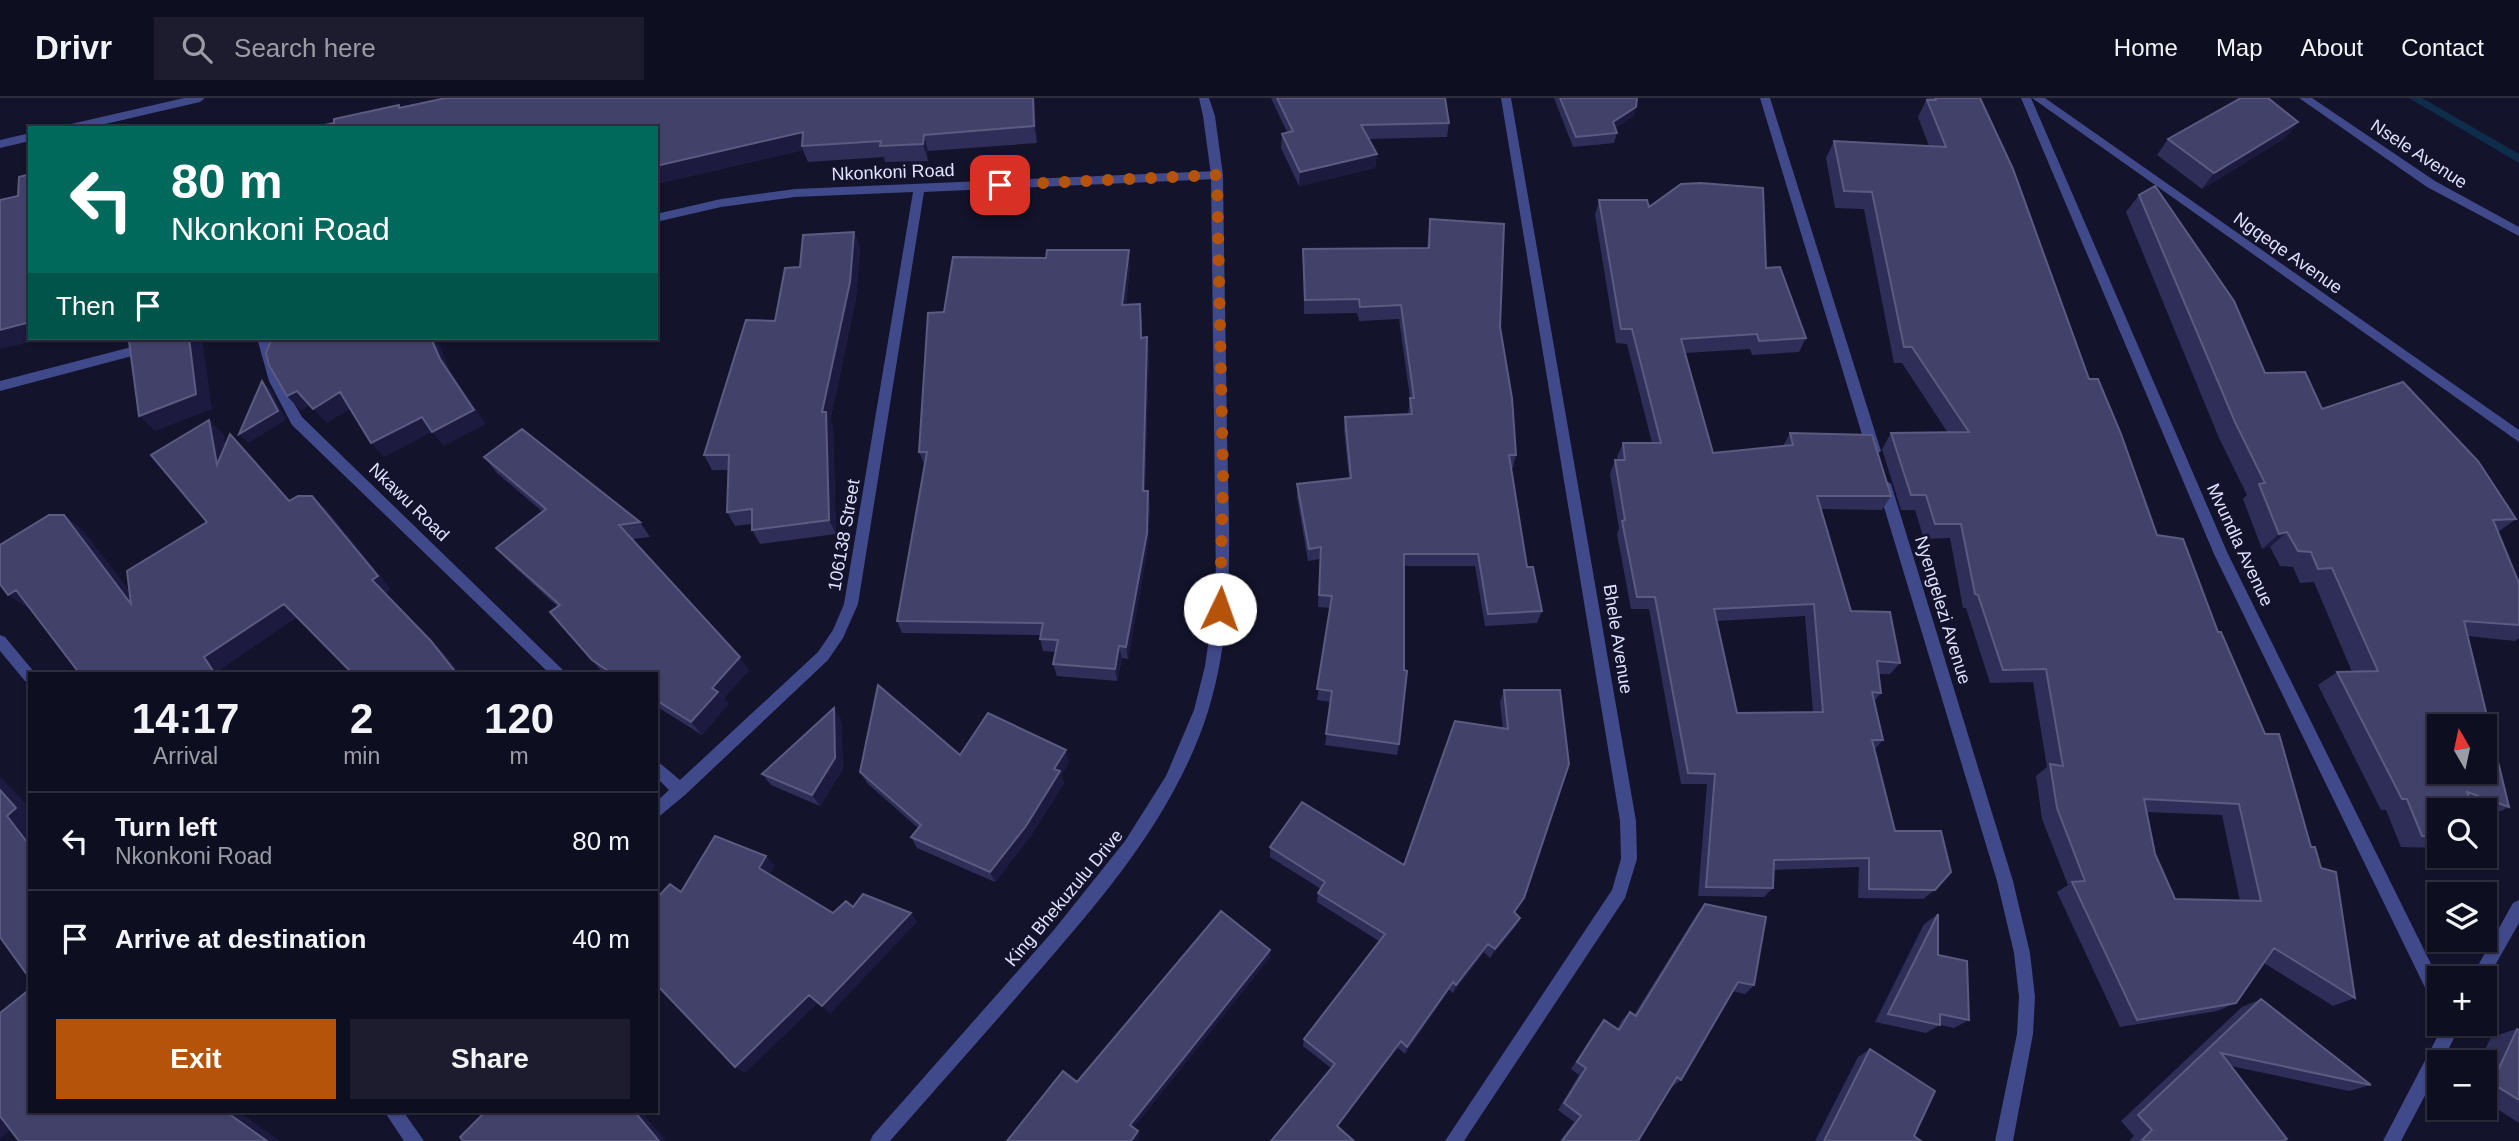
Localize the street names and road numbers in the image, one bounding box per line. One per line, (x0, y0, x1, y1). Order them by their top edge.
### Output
street label: Nsele Avenue (2367, 115, 2471, 193)
street label: Nkonkoni Road (831, 160, 955, 184)
street label: Ngqeqe Avenue (2230, 208, 2346, 298)
street label: Nkawu Road (365, 459, 453, 545)
street label: 106138 Street (824, 478, 864, 592)
street label: Mvundla Avenue (2203, 481, 2277, 609)
street label: Nyengelezi Avenue (1911, 534, 1975, 686)
street label: Bhele Avenue (1599, 583, 1637, 695)
street label: King Bhekuzulu Drive (1001, 826, 1127, 970)

